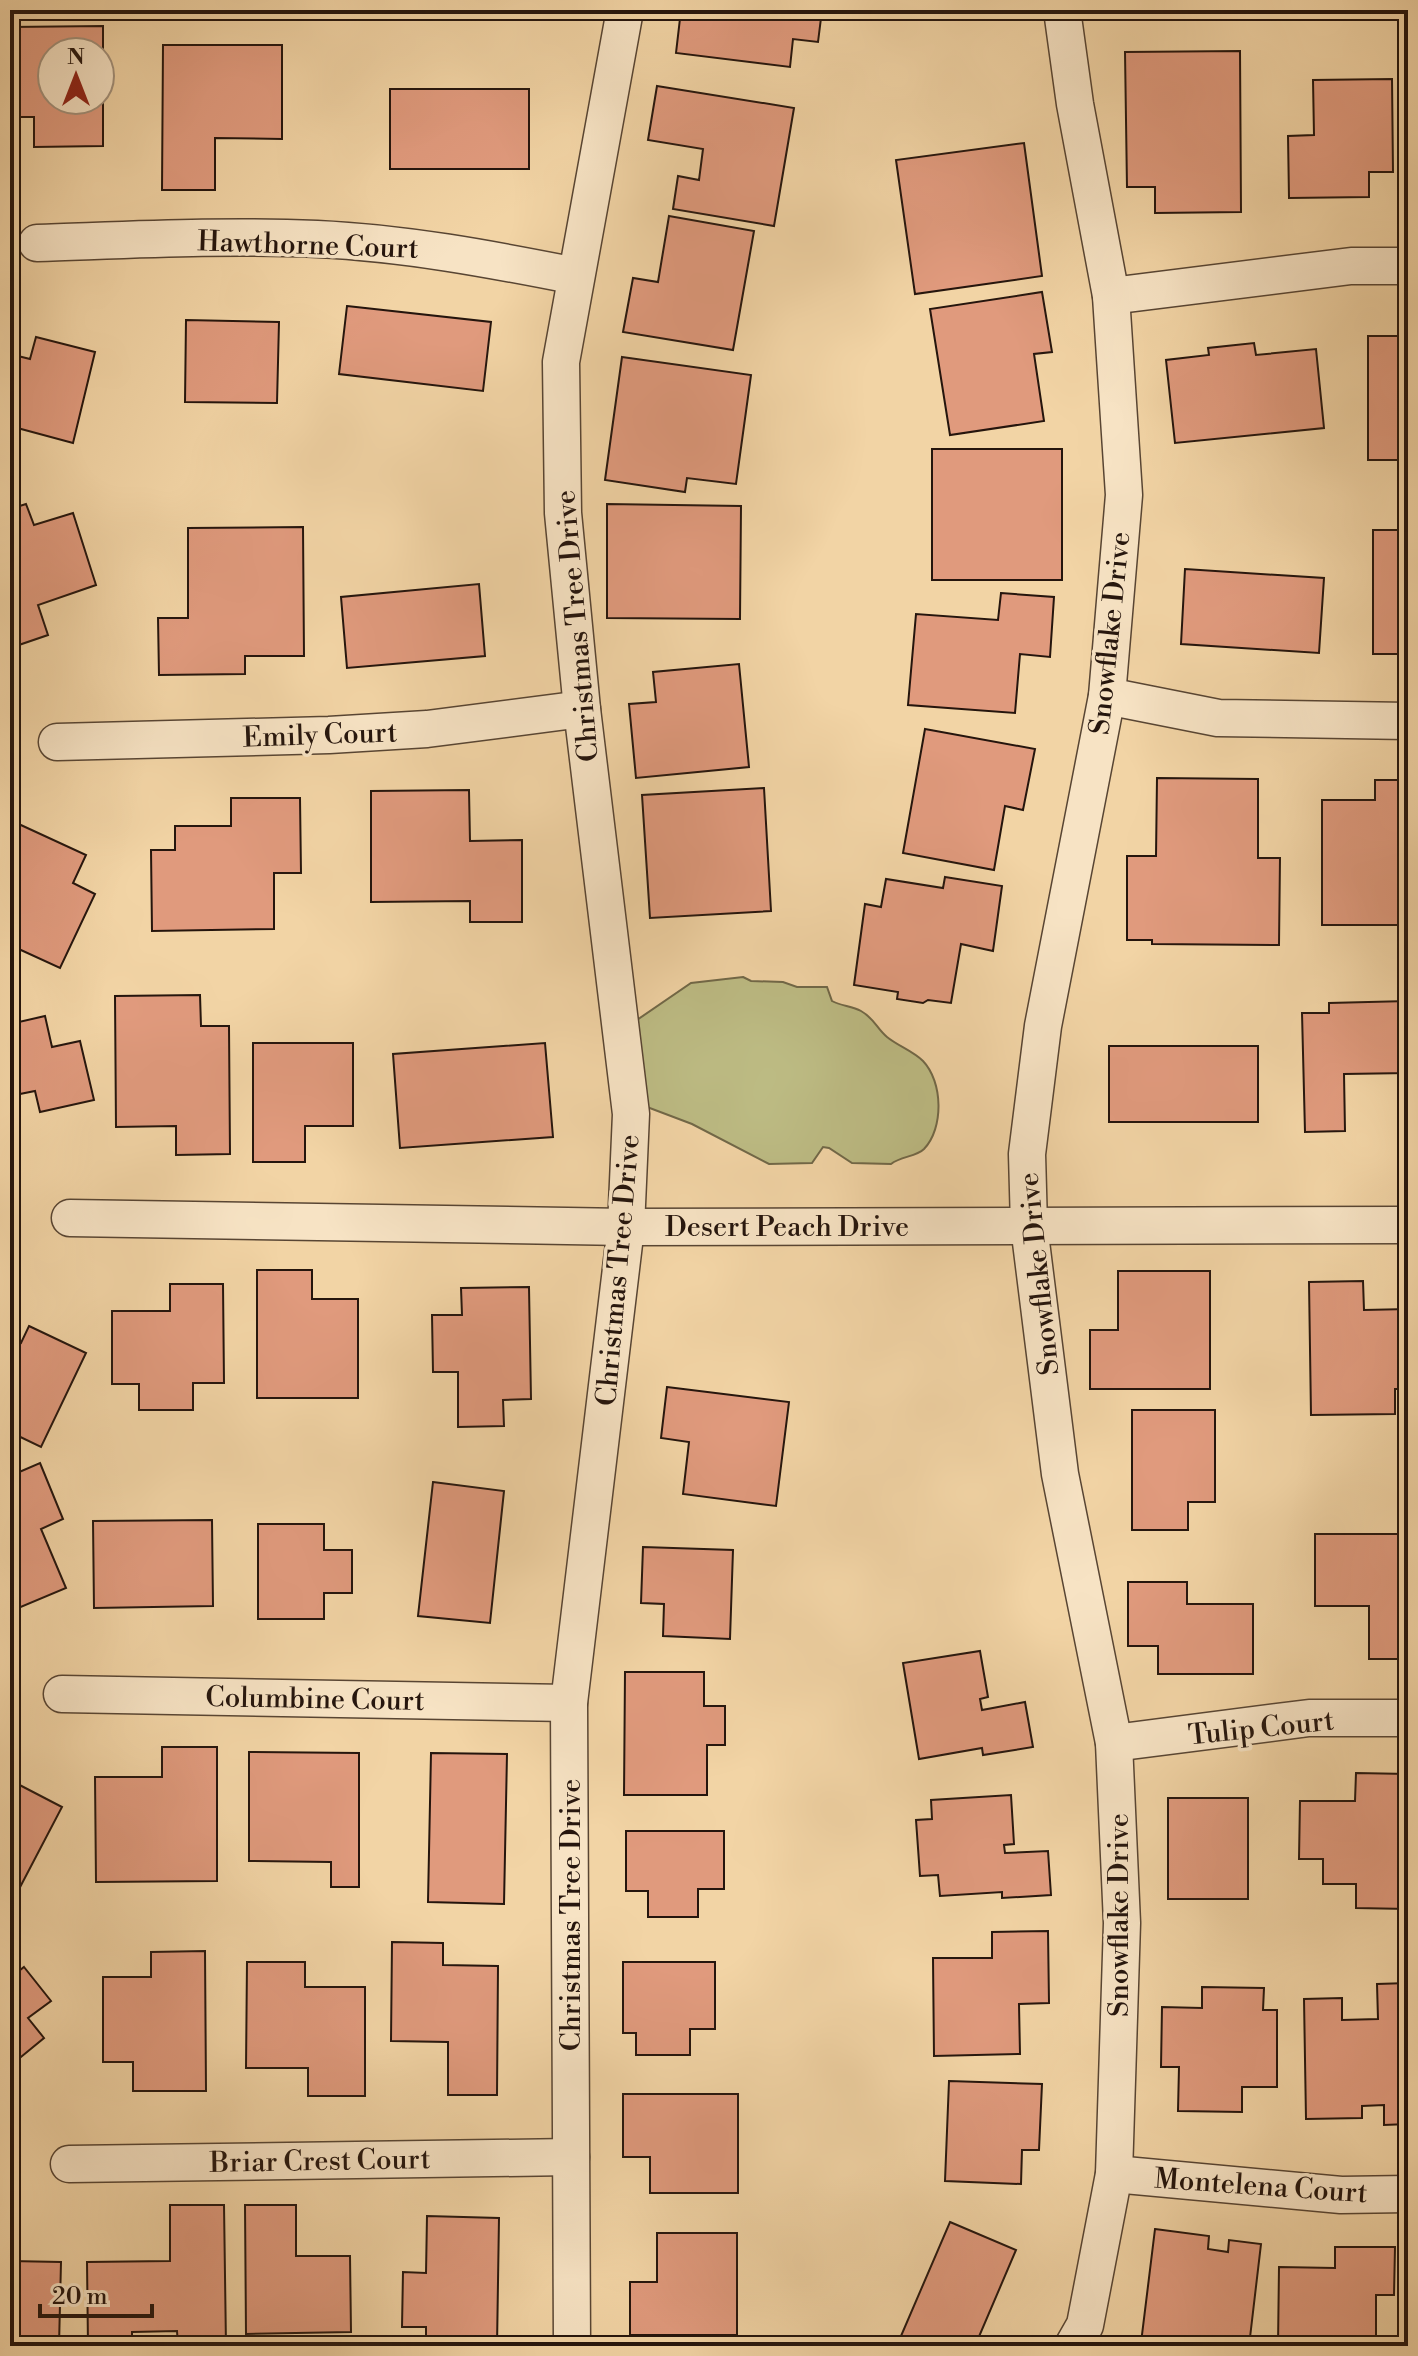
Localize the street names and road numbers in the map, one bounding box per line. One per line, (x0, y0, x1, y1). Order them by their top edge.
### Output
street label: Hawthorne Court (197, 224, 419, 267)
street label: Christmas Tree Drive (548, 489, 607, 763)
street label: Snowflake Drive (1082, 530, 1139, 736)
street label: Emily Court (242, 715, 398, 756)
street label: Christmas Tree Drive (589, 1133, 648, 1407)
street label: Snowflake Drive (1011, 1171, 1068, 1377)
street label: Desert Peach Drive (665, 1210, 909, 1245)
street label: Columbine Court (205, 1680, 425, 1719)
street label: Tulip Court (1186, 1703, 1336, 1754)
street label: Christmas Tree Drive (554, 1779, 589, 2051)
street label: Snowflake Drive (1102, 1813, 1137, 2017)
street label: Briar Crest Court (208, 2142, 431, 2181)
street label: Montelena Court (1153, 2162, 1369, 2211)

